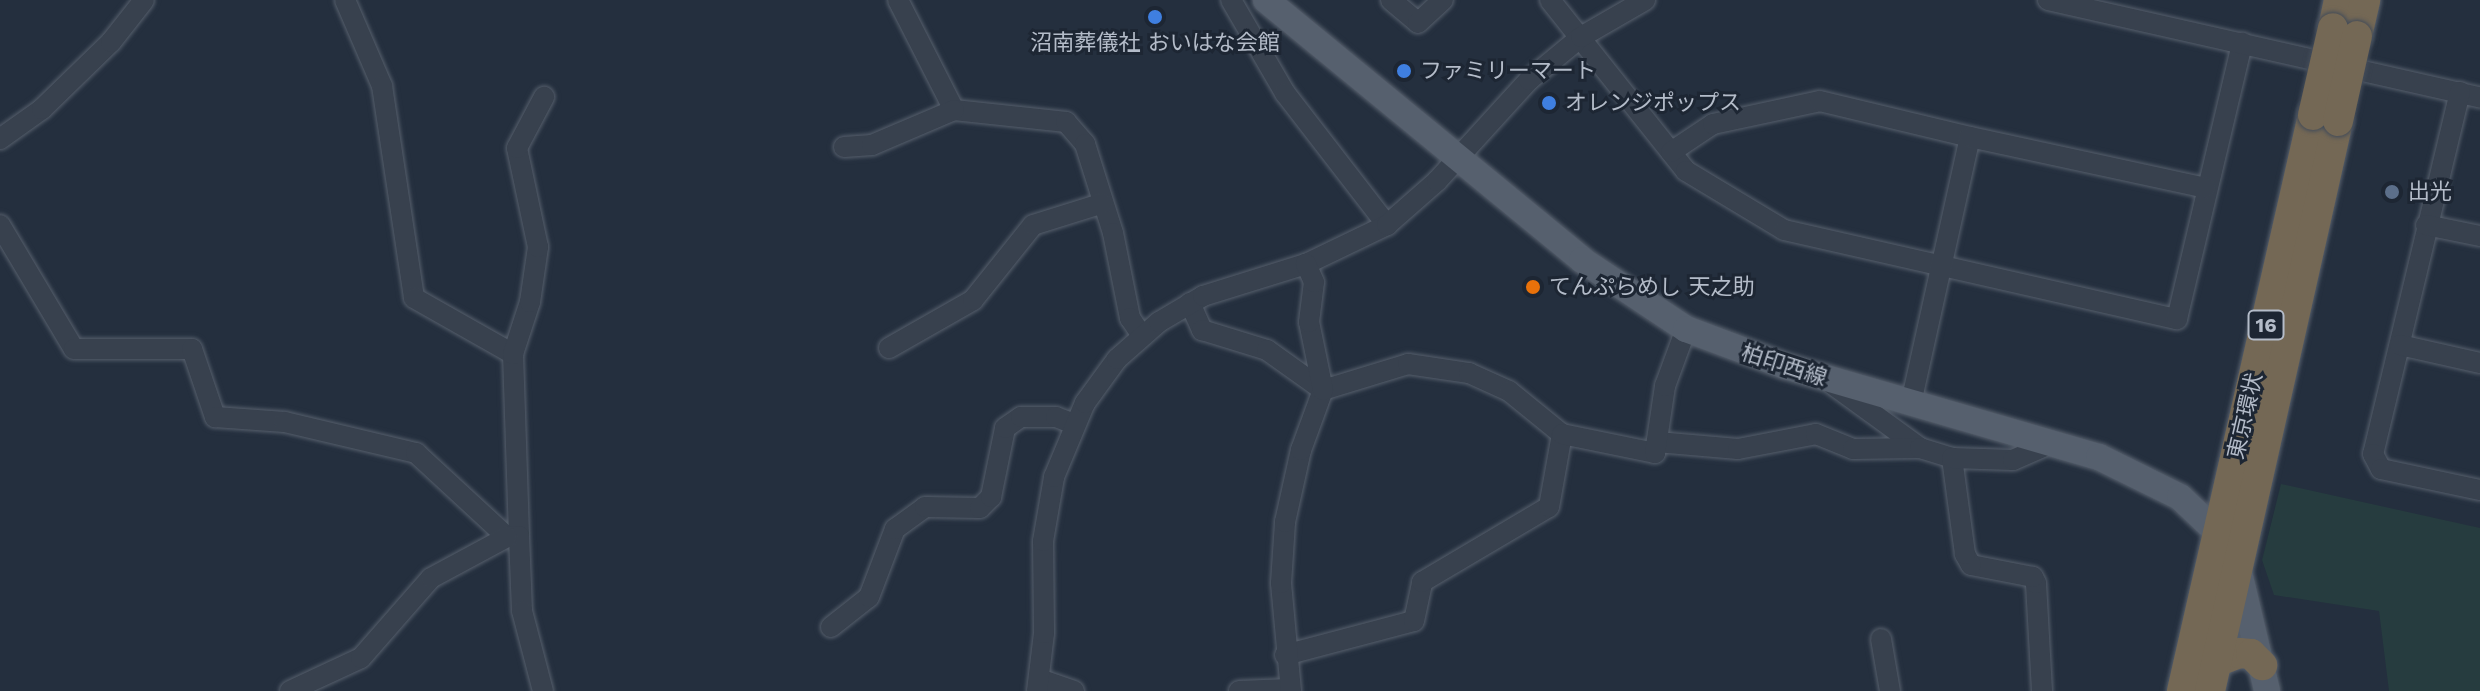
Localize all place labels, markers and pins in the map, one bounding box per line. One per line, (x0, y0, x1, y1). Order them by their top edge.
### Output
marker: 沼南葬儀社 おいはな会館 (1146, 8, 1164, 26)
place label: 沼南葬儀社 おいはな会館 (1030, 30, 1280, 56)
place label: ファミリーマート (1420, 58, 1596, 84)
marker: ファミリーマート (1395, 62, 1413, 80)
place label: オレンジポップス (1565, 90, 1741, 116)
marker: オレンジポップス (1540, 94, 1558, 112)
place label: 出光 (2408, 179, 2452, 205)
marker: 出光 (2383, 183, 2401, 201)
place label: てんぷらめし 天之助 (1549, 274, 1755, 300)
marker: てんぷらめし 天之助 (1524, 278, 1542, 296)

